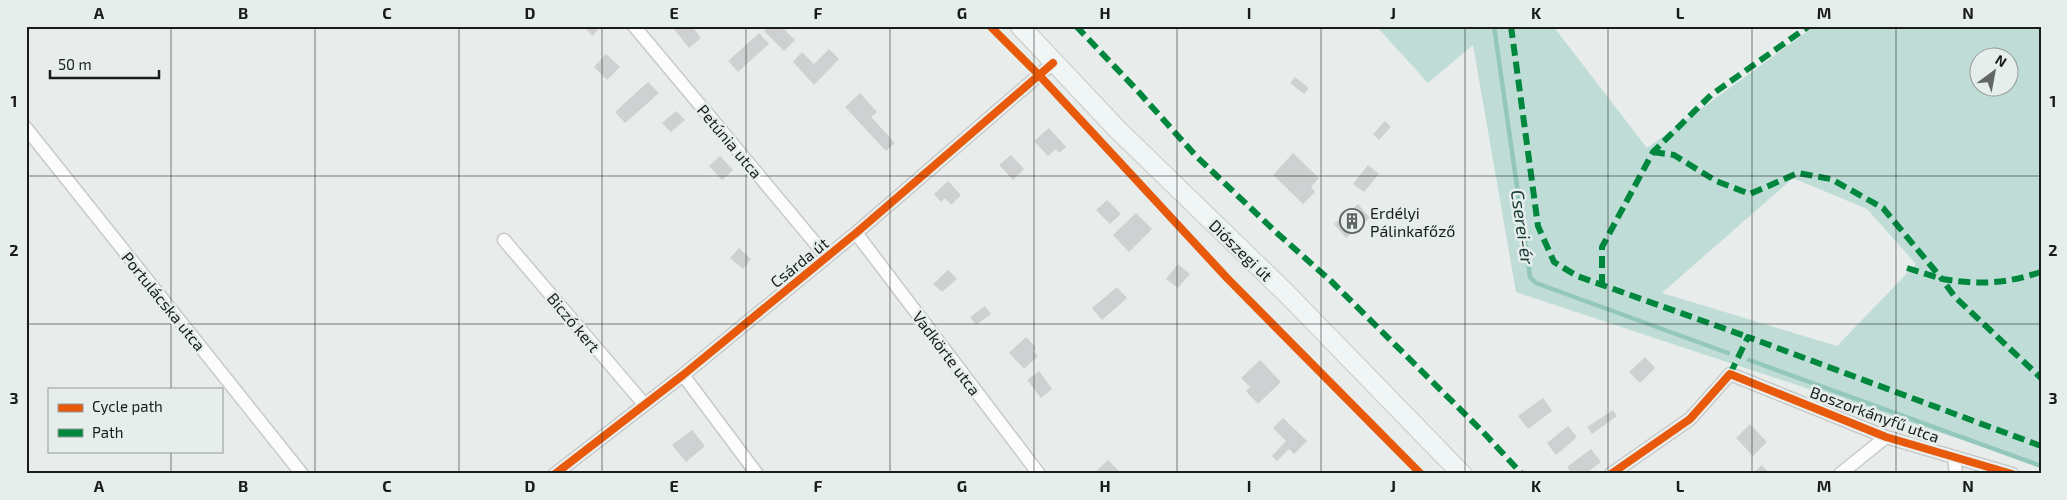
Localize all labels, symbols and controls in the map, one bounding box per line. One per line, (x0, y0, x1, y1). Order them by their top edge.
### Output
text: A (94, 3, 105, 22)
text: B (238, 3, 248, 22)
text: C (382, 3, 392, 22)
text: D (525, 3, 536, 22)
text: E (669, 3, 679, 22)
text: F (814, 3, 823, 22)
text: G (957, 3, 967, 22)
text: H (1099, 3, 1111, 22)
text: I (1247, 3, 1251, 22)
text: J (1390, 3, 1396, 22)
text: K (1531, 3, 1542, 22)
text: L (1676, 3, 1685, 22)
text: M (1817, 3, 1831, 22)
text: N (1962, 3, 1974, 22)
scale bar (50, 48, 159, 80)
north arrow (1970, 48, 2020, 98)
text: N (1992, 51, 2010, 70)
text: 50 m (58, 55, 92, 73)
text: 1 (11, 91, 17, 110)
text: 1 (2050, 91, 2056, 110)
street label: Petúnia utca (694, 100, 766, 182)
water label: Cserei-ér (1507, 188, 1539, 266)
place label: Erdélyi Pálinkafőző (1370, 203, 1455, 240)
building icon: Erdélyi Pálinkafőző (1339, 208, 1365, 234)
street label: Diószegi út (1206, 215, 1276, 285)
street label: Csárda út (766, 233, 832, 291)
text: 2 (9, 240, 19, 259)
text: 2 (2048, 240, 2058, 259)
street label: Portulácska utca (118, 248, 210, 354)
street label: Biczó kert (544, 288, 604, 356)
street label: Vadkörte utca (909, 307, 985, 399)
street label: Boszorkányfű utca (1808, 382, 1942, 446)
text: 3 (9, 388, 19, 407)
legend (48, 388, 222, 452)
text: 3 (2048, 388, 2058, 407)
text: Cycle path (92, 397, 163, 415)
text: Path (92, 423, 123, 441)
text: A (94, 476, 105, 495)
text: B (238, 476, 248, 495)
text: C (382, 476, 392, 495)
text: D (525, 476, 536, 495)
text: E (669, 476, 679, 495)
text: F (814, 476, 823, 495)
text: G (957, 476, 967, 495)
text: H (1099, 476, 1111, 495)
text: I (1247, 476, 1251, 495)
text: J (1390, 476, 1396, 495)
text: K (1531, 476, 1542, 495)
text: L (1676, 476, 1685, 495)
text: M (1817, 476, 1831, 495)
text: N (1962, 476, 1974, 495)

